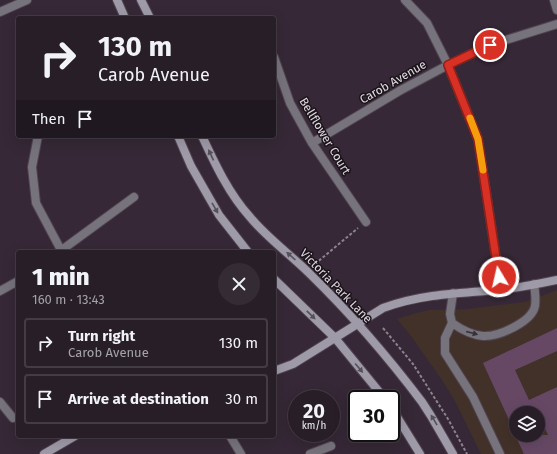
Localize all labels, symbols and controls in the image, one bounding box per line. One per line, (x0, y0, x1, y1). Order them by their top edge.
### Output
pin (473, 28, 507, 62)
text: 130 m (98, 30, 172, 63)
icon: right (32, 32, 84, 84)
icon: arrive (479, 34, 501, 56)
street label: Carob Avenue (357, 57, 429, 107)
text: Carob Avenue (98, 64, 210, 86)
street label: Bellflower Court (297, 95, 354, 178)
icon: arrive (74, 108, 96, 130)
text: Then (32, 110, 66, 128)
one-way arrow (208, 149, 214, 161)
one-way arrow (212, 202, 219, 214)
street label: Victoria Park Lane (297, 246, 375, 326)
one-way arrow (286, 252, 296, 261)
position arrow (478, 256, 520, 298)
text: 1 min (32, 263, 90, 291)
button: close (218, 263, 260, 305)
text: 160 m · 13:43 (32, 292, 105, 307)
one-way arrow (306, 310, 316, 319)
text: Turn right (68, 327, 135, 345)
one-way arrow (466, 330, 478, 336)
icon: right (34, 332, 56, 354)
text: 130 m (219, 334, 258, 352)
text: Carob Avenue (68, 345, 149, 360)
one-way arrow (355, 362, 364, 373)
icon: arrive (34, 388, 56, 410)
text: Arrive at destination (68, 390, 209, 408)
text: 30 m (225, 390, 258, 408)
speed limit sign: 30 (348, 390, 400, 442)
text: 20 (303, 399, 325, 423)
map controls (509, 406, 545, 442)
button: layers (509, 406, 545, 442)
one-way arrow (430, 414, 437, 426)
text: km/h (302, 420, 326, 432)

